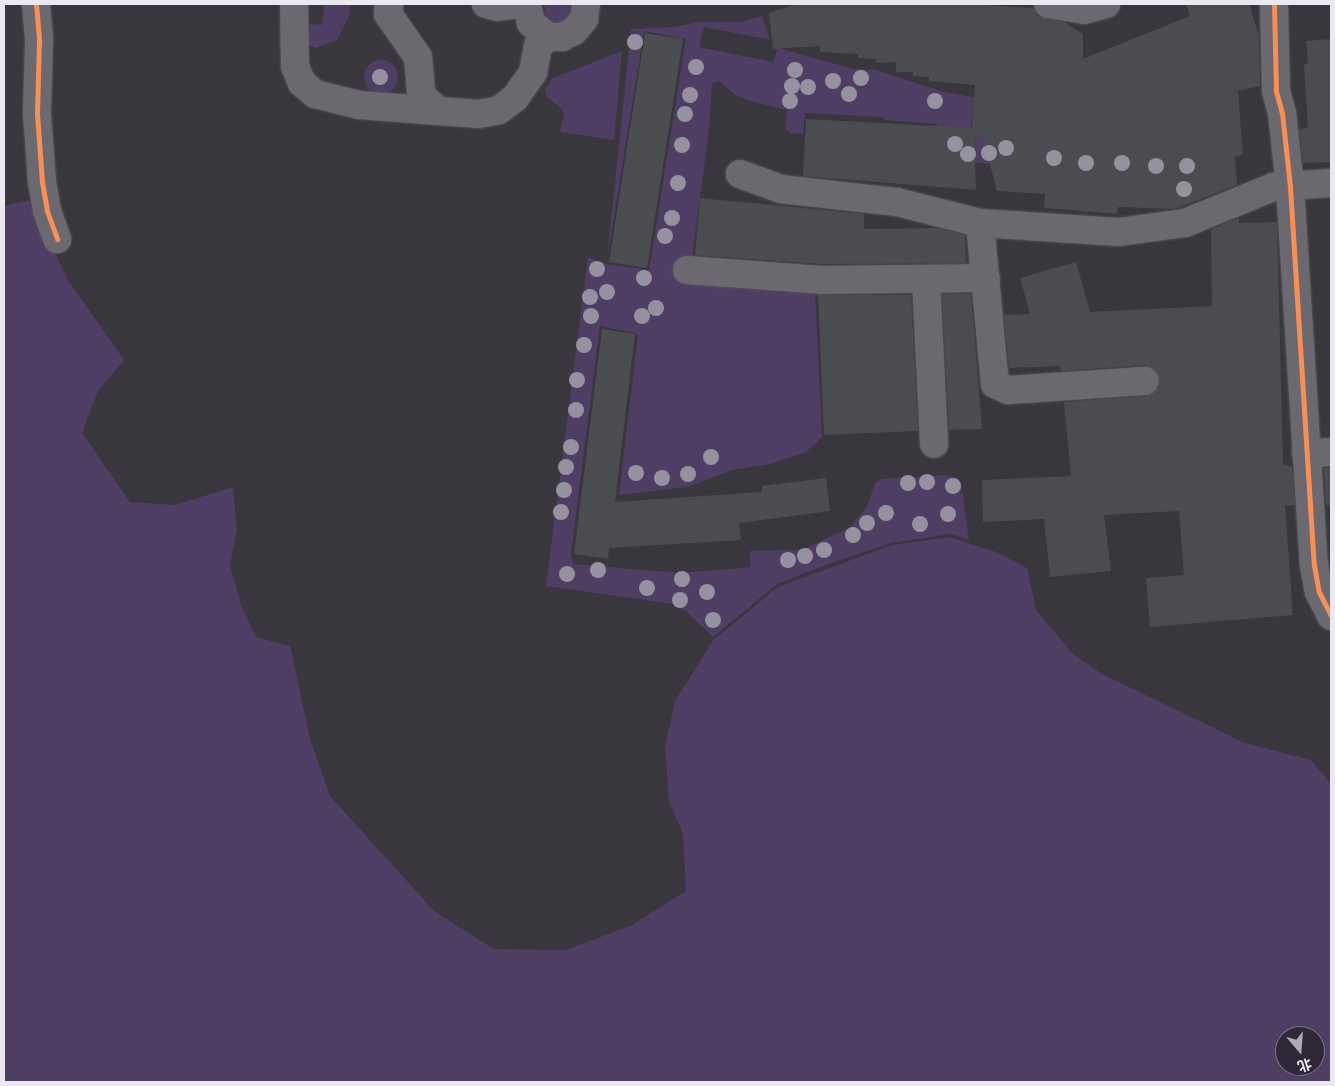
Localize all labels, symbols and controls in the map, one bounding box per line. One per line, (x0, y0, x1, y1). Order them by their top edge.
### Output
north arrow (1275, 1026, 1325, 1076)
text: 北 (1296, 1055, 1313, 1073)

